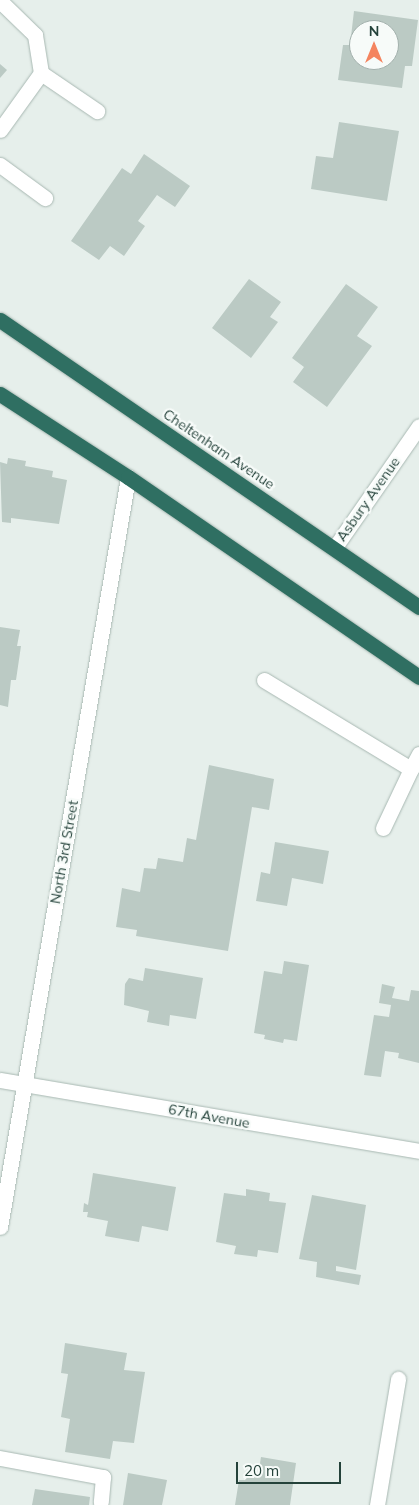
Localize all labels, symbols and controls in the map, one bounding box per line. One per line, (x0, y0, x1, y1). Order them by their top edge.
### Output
north arrow (349, 20, 399, 70)
text: N (369, 22, 379, 40)
street label: Cheltenham Avenue (160, 405, 278, 493)
street label: Asbury Avenue (333, 454, 403, 544)
street label: North 3rd Street (47, 799, 81, 905)
street label: 67th Avenue (167, 1101, 251, 1131)
scale bar (239, 1452, 344, 1484)
text: 20 m (244, 1461, 279, 1480)

